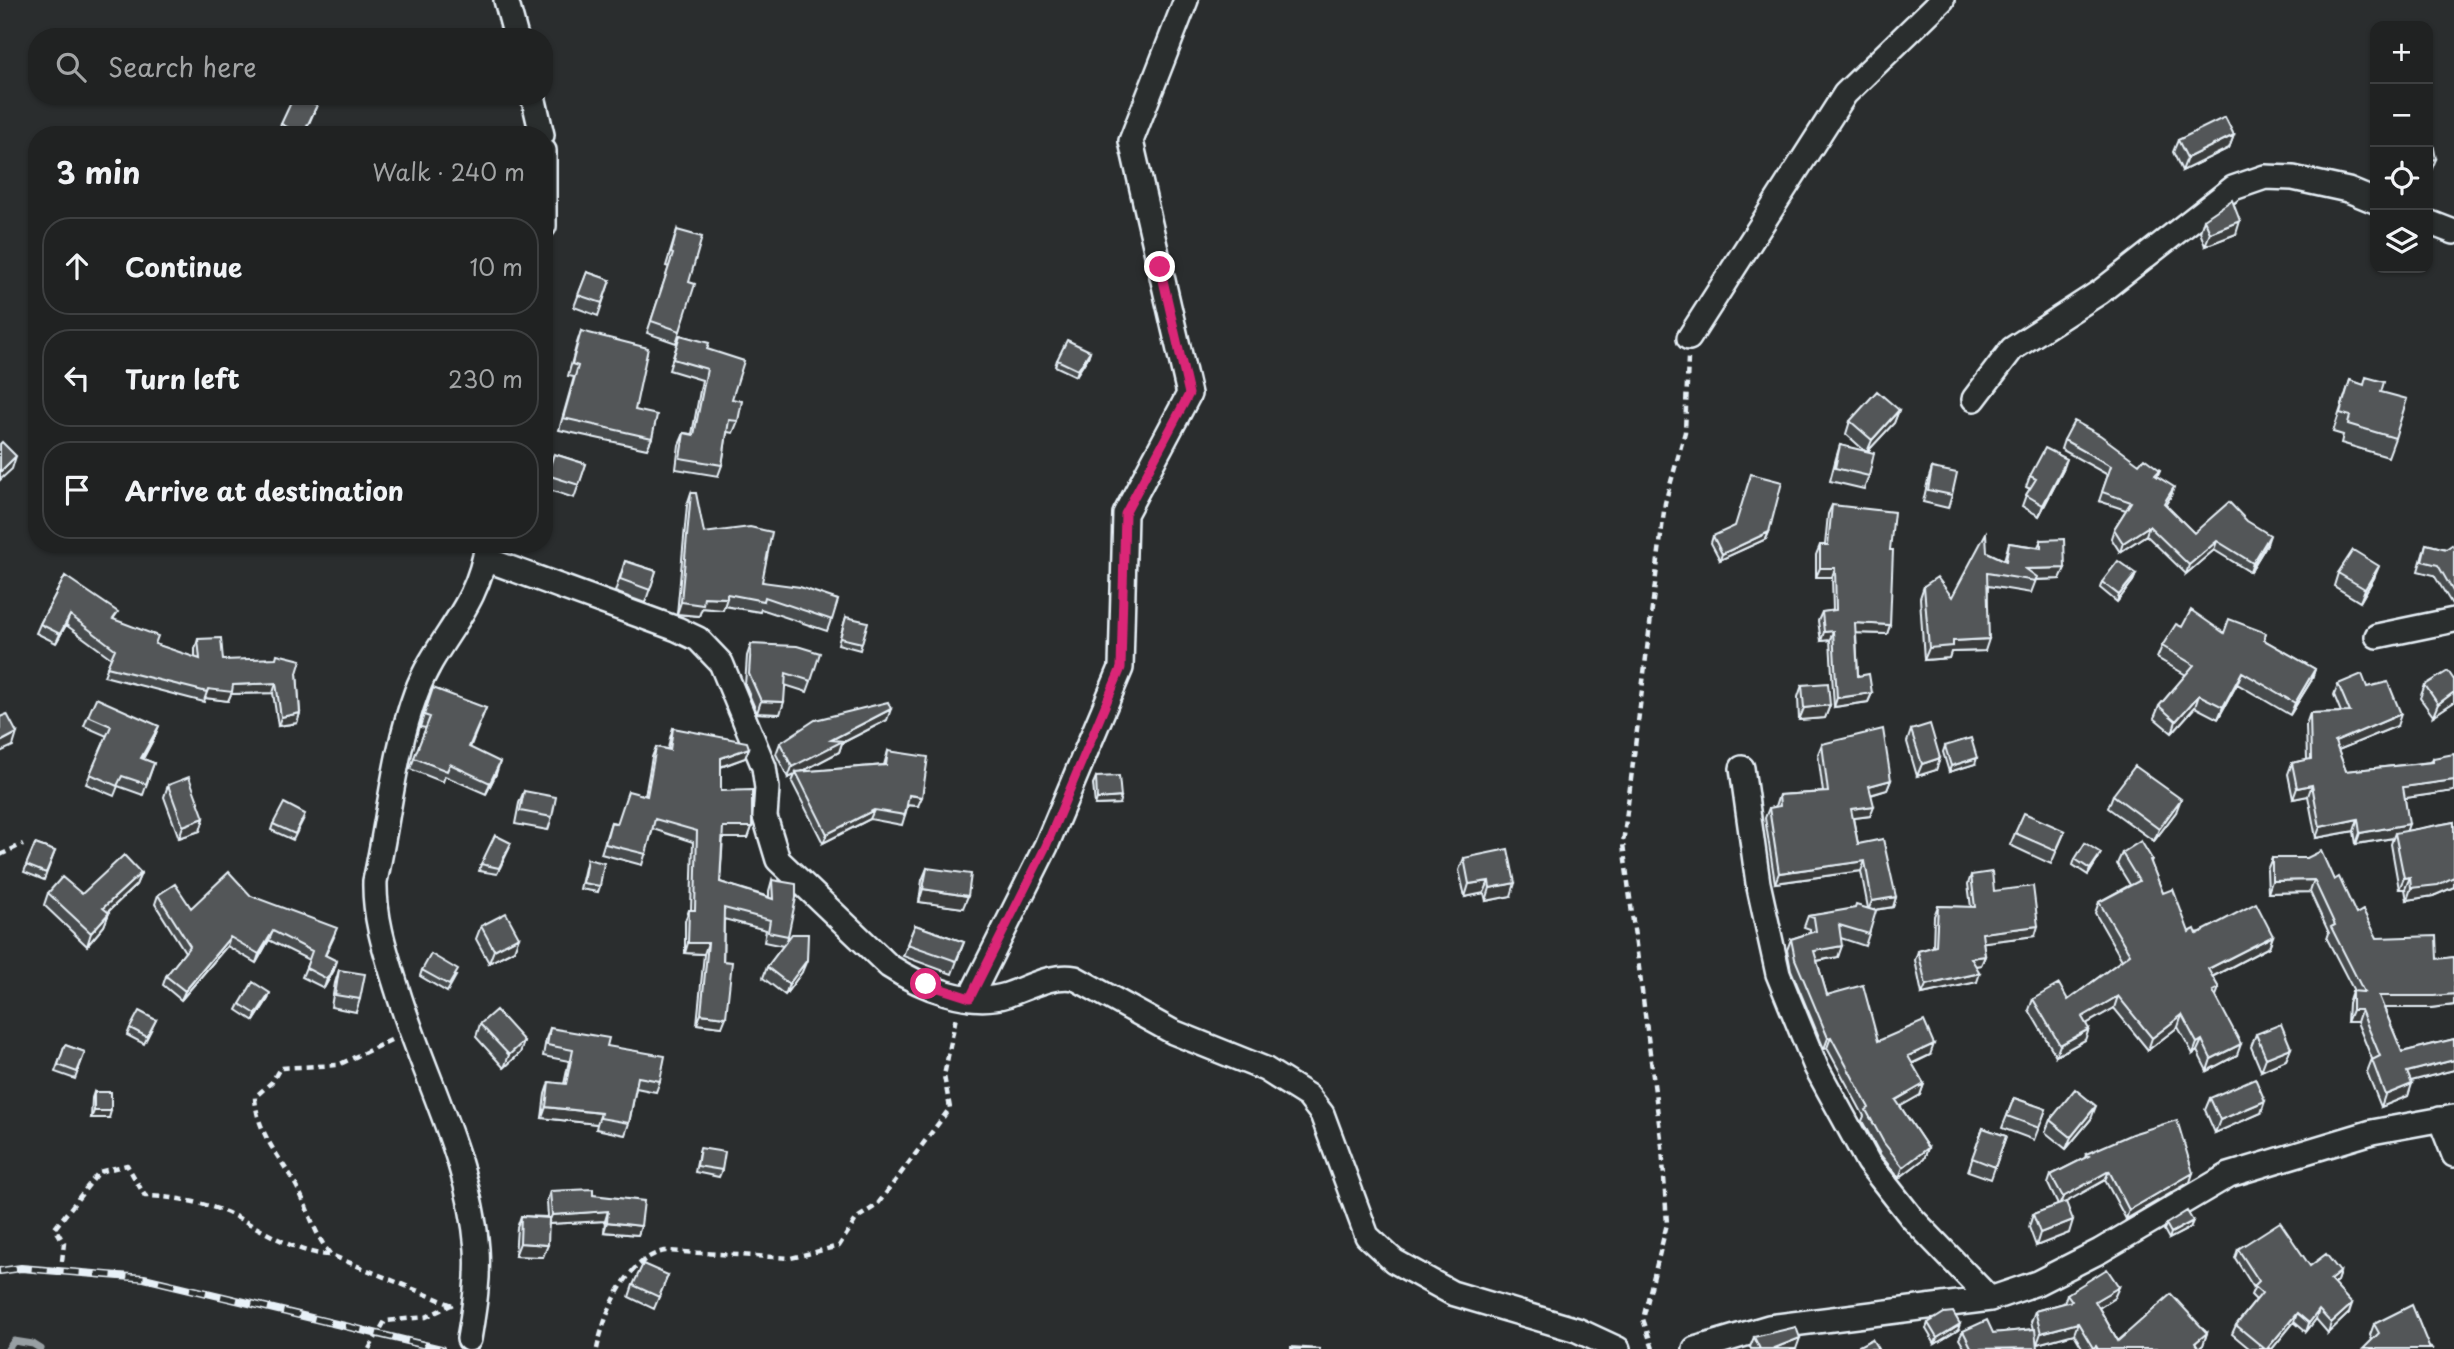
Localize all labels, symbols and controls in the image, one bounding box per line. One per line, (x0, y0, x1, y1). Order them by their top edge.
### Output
map controls (2370, 21, 2433, 273)
button: + (2370, 21, 2433, 84)
search box (28, 28, 553, 105)
text: Search here (108, 47, 257, 86)
icon: search (52, 48, 90, 86)
button: − (2370, 84, 2433, 147)
button: locate (2370, 147, 2433, 210)
text: 3 min (56, 149, 141, 194)
text: Walk · 240 m (373, 154, 525, 189)
button: layers (2370, 210, 2433, 273)
icon: ahead (58, 247, 96, 285)
text: Continue (125, 247, 242, 286)
text: 10 m (469, 249, 523, 284)
route end (1144, 251, 1175, 282)
icon: left (58, 359, 96, 397)
text: Turn left (125, 359, 240, 398)
text: 230 m (448, 361, 523, 396)
icon: arrive (58, 471, 96, 509)
text: Arrive at destination (125, 471, 404, 510)
route start (910, 968, 941, 999)

